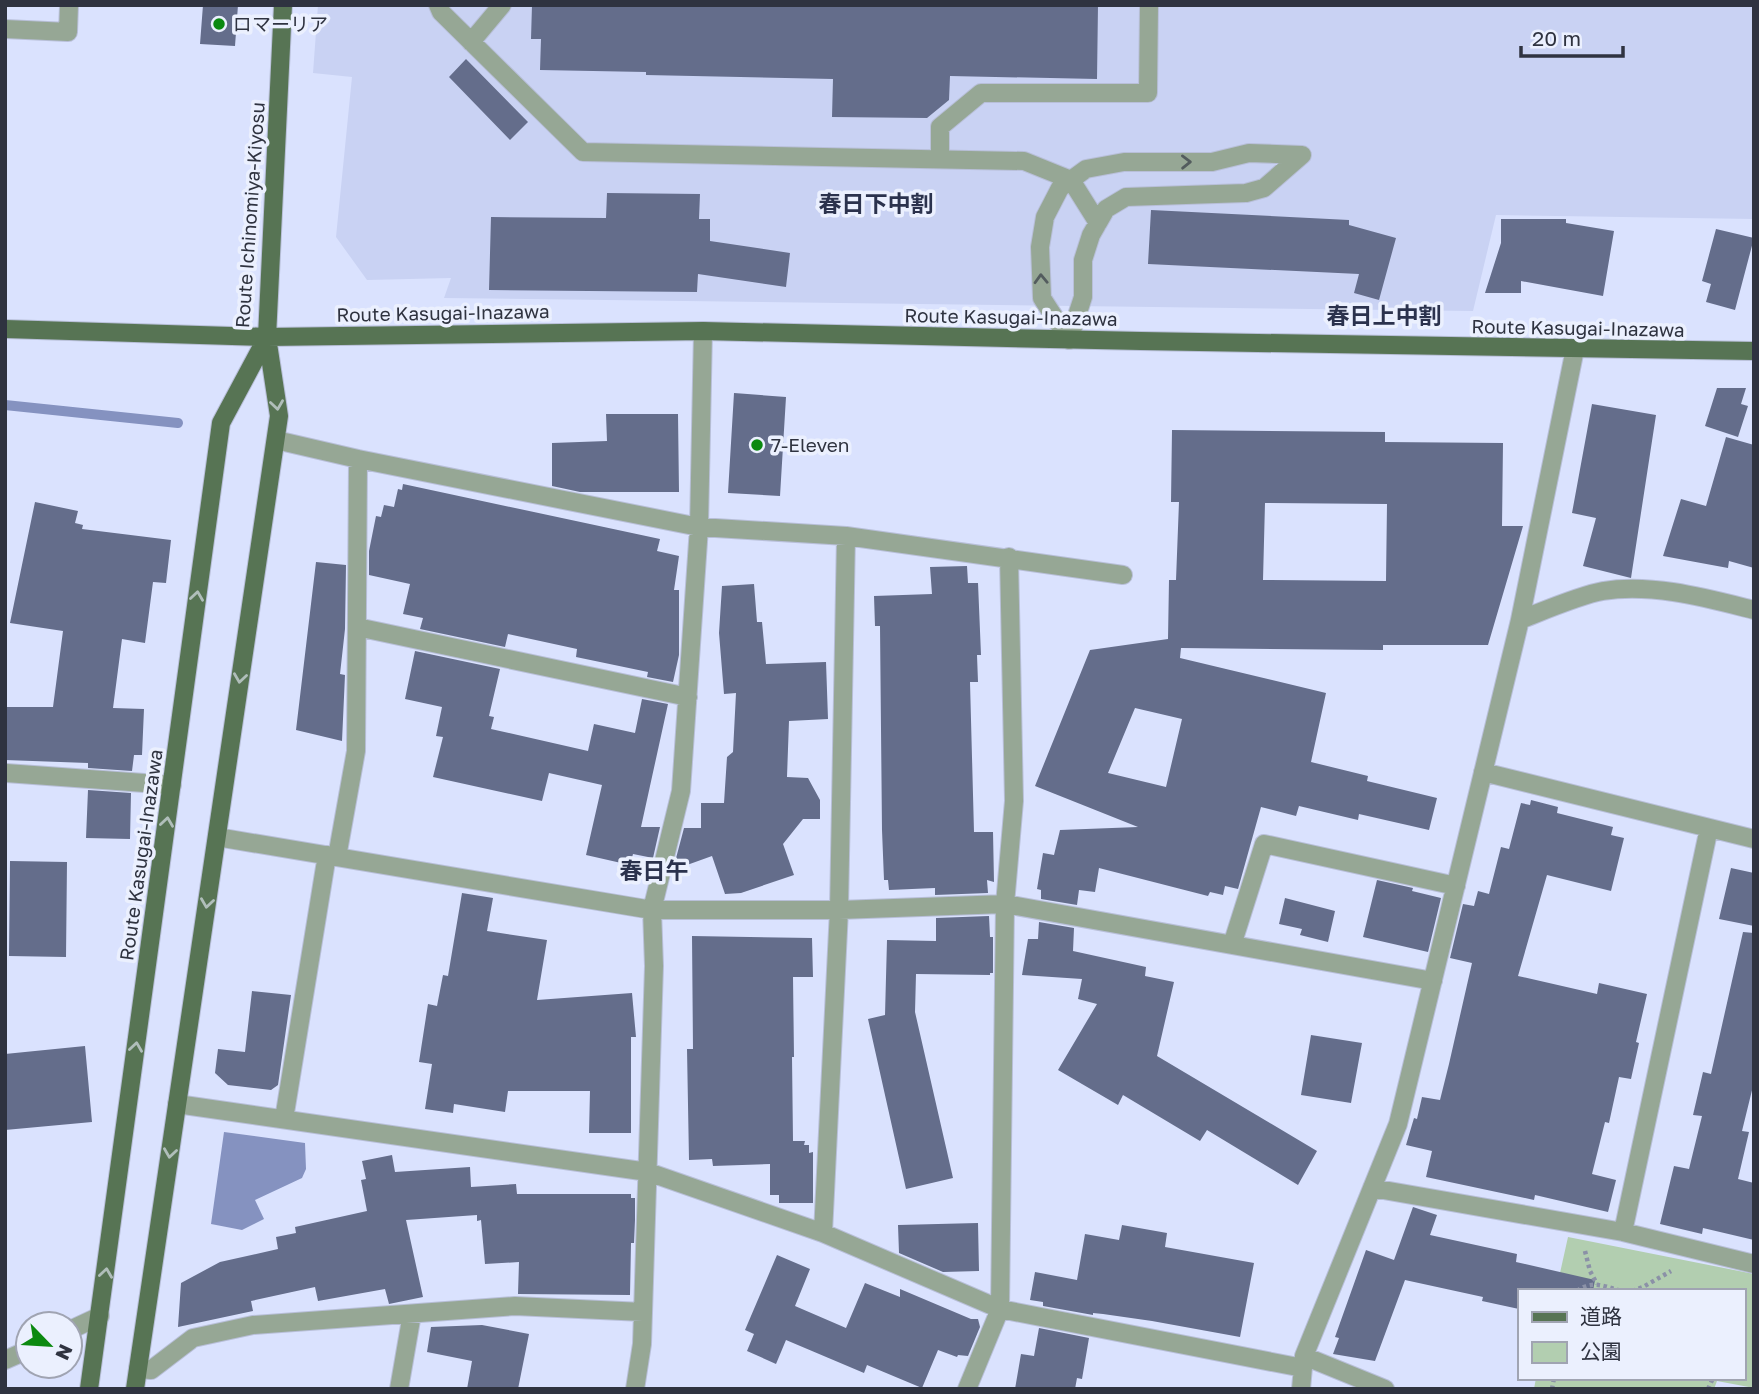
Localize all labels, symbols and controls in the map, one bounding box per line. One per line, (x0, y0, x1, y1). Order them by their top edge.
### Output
place label: ロマーリア (233, 12, 328, 35)
scale bar (1521, 14, 1622, 58)
marker: ロマーリア (211, 16, 227, 32)
text: 20 m (1532, 25, 1581, 51)
street label: Route Ichinomiya-Kiyosu (230, 101, 269, 329)
one-way arrow (1181, 154, 1192, 170)
district label: 春日下中割 (819, 189, 934, 217)
one-way arrow (1034, 273, 1049, 284)
street label: Route Kasugai-Inazawa (336, 299, 550, 326)
district label: 春日上中割 (1327, 301, 1442, 329)
street label: Route Kasugai-Inazawa (904, 303, 1118, 330)
street label: Route Kasugai-Inazawa (1471, 314, 1685, 341)
one-way arrow (269, 399, 284, 411)
place label: 7-Eleven (771, 433, 849, 456)
marker: 7-Eleven (749, 437, 765, 453)
one-way arrow (190, 591, 205, 602)
one-way arrow (233, 673, 248, 684)
street label: Route Kasugai-Inazawa (114, 748, 167, 962)
one-way arrow (159, 816, 174, 828)
district label: 春日午 (620, 856, 689, 884)
one-way arrow (199, 898, 214, 909)
one-way arrow (128, 1041, 143, 1053)
one-way arrow (163, 1147, 178, 1159)
one-way arrow (98, 1267, 113, 1279)
legend (1518, 1289, 1745, 1380)
text: 道路 (1580, 1303, 1622, 1329)
north arrow (14, 1310, 84, 1380)
text: 公園 (1580, 1338, 1622, 1364)
text: N (51, 1341, 78, 1364)

